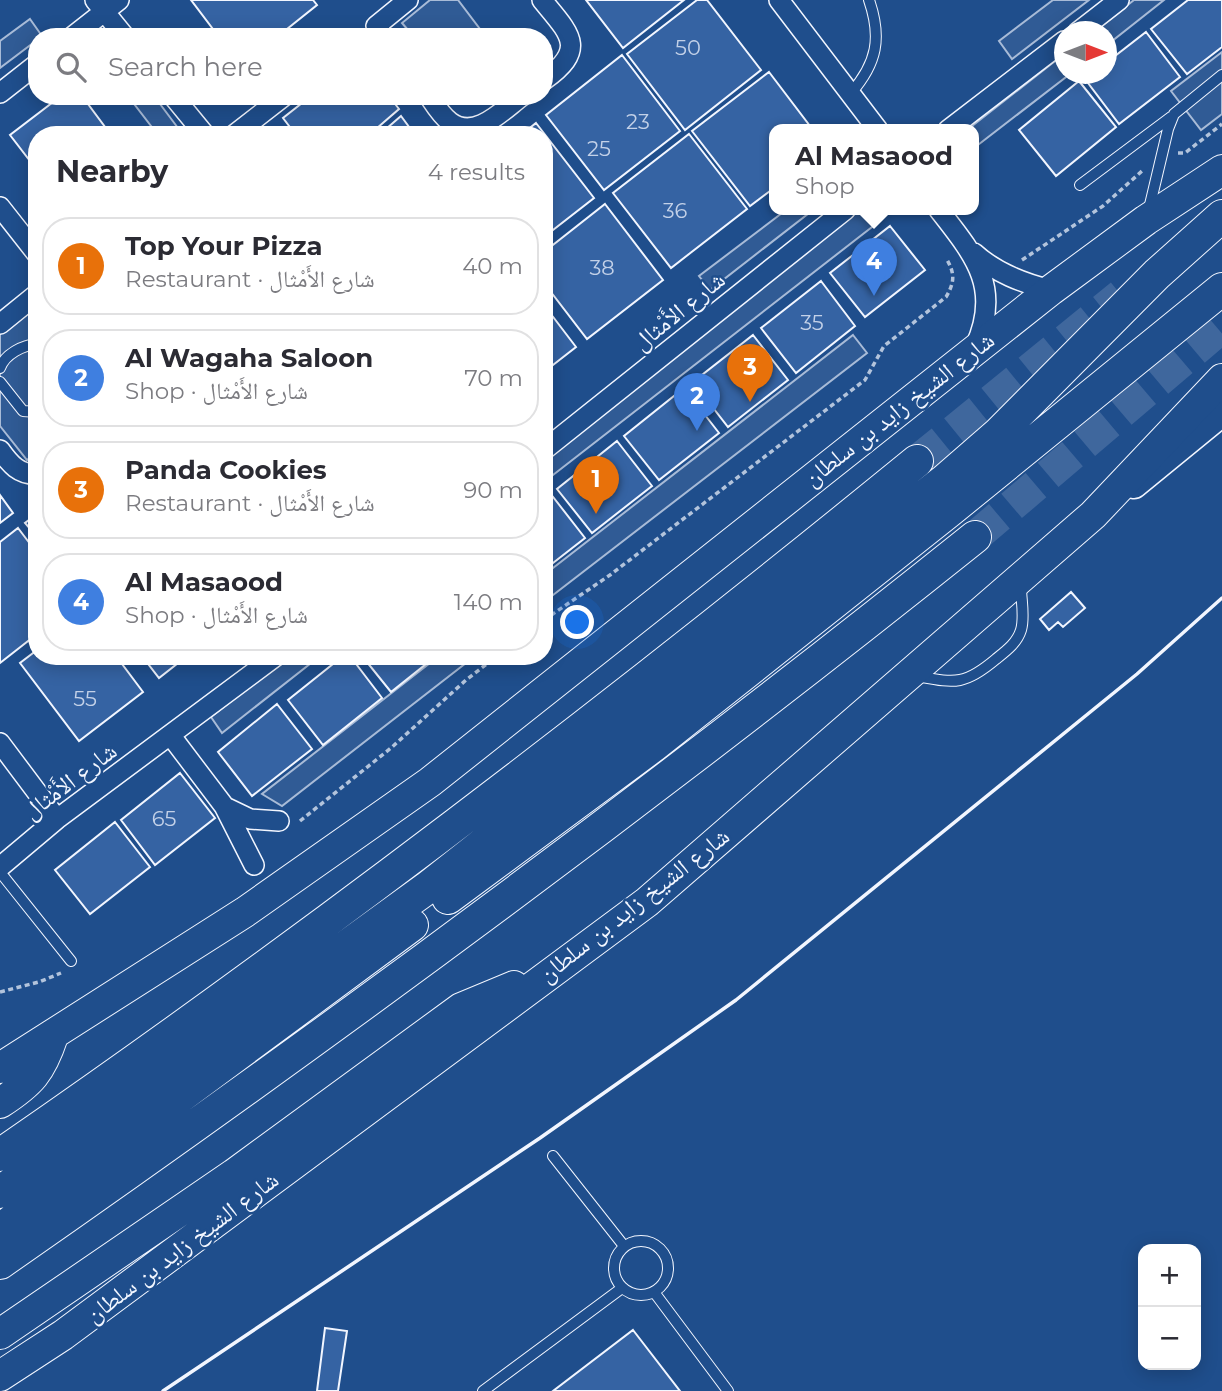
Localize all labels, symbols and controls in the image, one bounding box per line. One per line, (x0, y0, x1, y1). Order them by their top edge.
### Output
north arrow (1054, 21, 1117, 84)
search box (28, 28, 553, 105)
house number: 50 (675, 35, 701, 60)
icon: search (52, 48, 90, 86)
text: Search here (108, 51, 263, 83)
house number: 23 (626, 109, 650, 134)
popup (769, 124, 979, 215)
house number: 25 (587, 136, 611, 161)
text: Al Masaood (795, 140, 953, 172)
text: Nearby (56, 153, 168, 190)
text: 4 results (428, 158, 525, 186)
text: Shop (795, 172, 855, 200)
house number: 36 (663, 198, 688, 223)
text: Top Your Pizza (125, 230, 323, 262)
pin: 4 (851, 238, 897, 296)
text: 1 (76, 252, 86, 280)
text: 40 m (462, 252, 523, 280)
house number: 38 (589, 255, 615, 280)
text: Restaurant · شارع الأَمْثال (125, 265, 375, 293)
street label: شارع الأَمْثال (627, 265, 731, 357)
house number: 35 (800, 310, 824, 335)
street label: شارع الشيخ زايد بن سلطان (797, 325, 1001, 493)
text: Al Wagaha Saloon (125, 342, 373, 374)
pin: 3 (727, 344, 773, 402)
text: 2 (74, 364, 88, 392)
text: 70 m (464, 364, 523, 392)
pin: 2 (674, 373, 720, 431)
text: Shop · شارع الأَمْثال (125, 377, 308, 405)
text: Panda Cookies (125, 454, 327, 486)
pin: 1 (573, 456, 619, 514)
text: 3 (74, 476, 88, 504)
text: 90 m (463, 476, 523, 504)
text: Restaurant · شارع الأَمْثال (125, 489, 375, 517)
text: Al Masaood (125, 566, 283, 598)
text: 4 (73, 588, 89, 616)
text: 140 m (454, 588, 523, 616)
text: Shop · شارع الأَمْثال (125, 601, 308, 629)
your location (560, 605, 594, 639)
house number: 55 (73, 686, 97, 711)
street label: شارع الأَمْثال (17, 736, 123, 826)
house number: 65 (152, 806, 176, 831)
street label: شارع الشيخ زايد بن سلطان (532, 821, 736, 989)
street label: شارع الشيخ زايد بن سلطان (79, 1165, 285, 1329)
map controls (1138, 1244, 1201, 1370)
button: + (1138, 1244, 1201, 1307)
button: − (1138, 1307, 1201, 1370)

